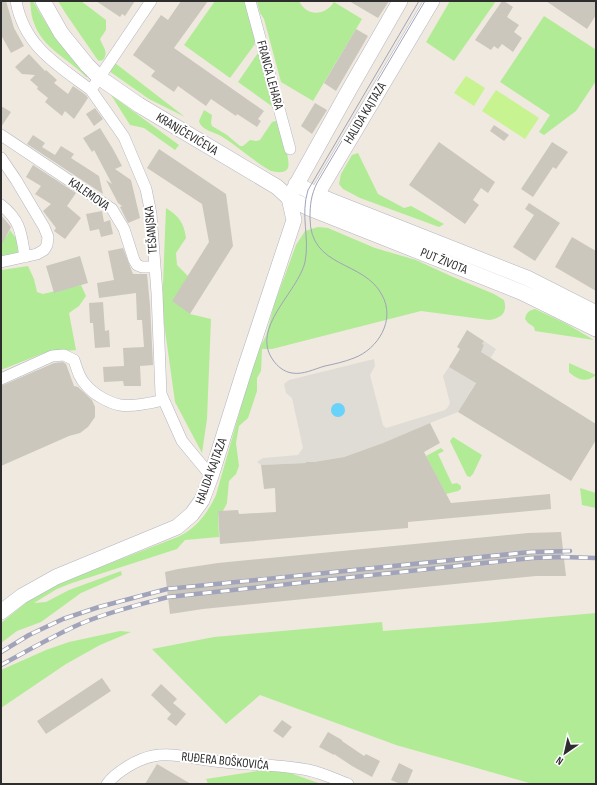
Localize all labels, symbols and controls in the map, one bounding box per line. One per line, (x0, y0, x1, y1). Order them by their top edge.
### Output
street label: FRANCA LEHARA (253, 39, 287, 112)
street label: HALIDA KAJTAZA (340, 79, 390, 147)
street label: KRANJČEVIĆEVA (153, 108, 222, 159)
street label: KALEMOVA (65, 174, 113, 214)
street label: TEŠANJSKA (140, 205, 161, 255)
street label: PUT ŽIVOTA (418, 244, 470, 278)
street label: HALIDA KAJTAZA (192, 435, 231, 506)
north arrow (545, 733, 585, 773)
street label: RUĐERA BOŠKOVIĆA (181, 747, 270, 774)
text: N (554, 754, 566, 768)

